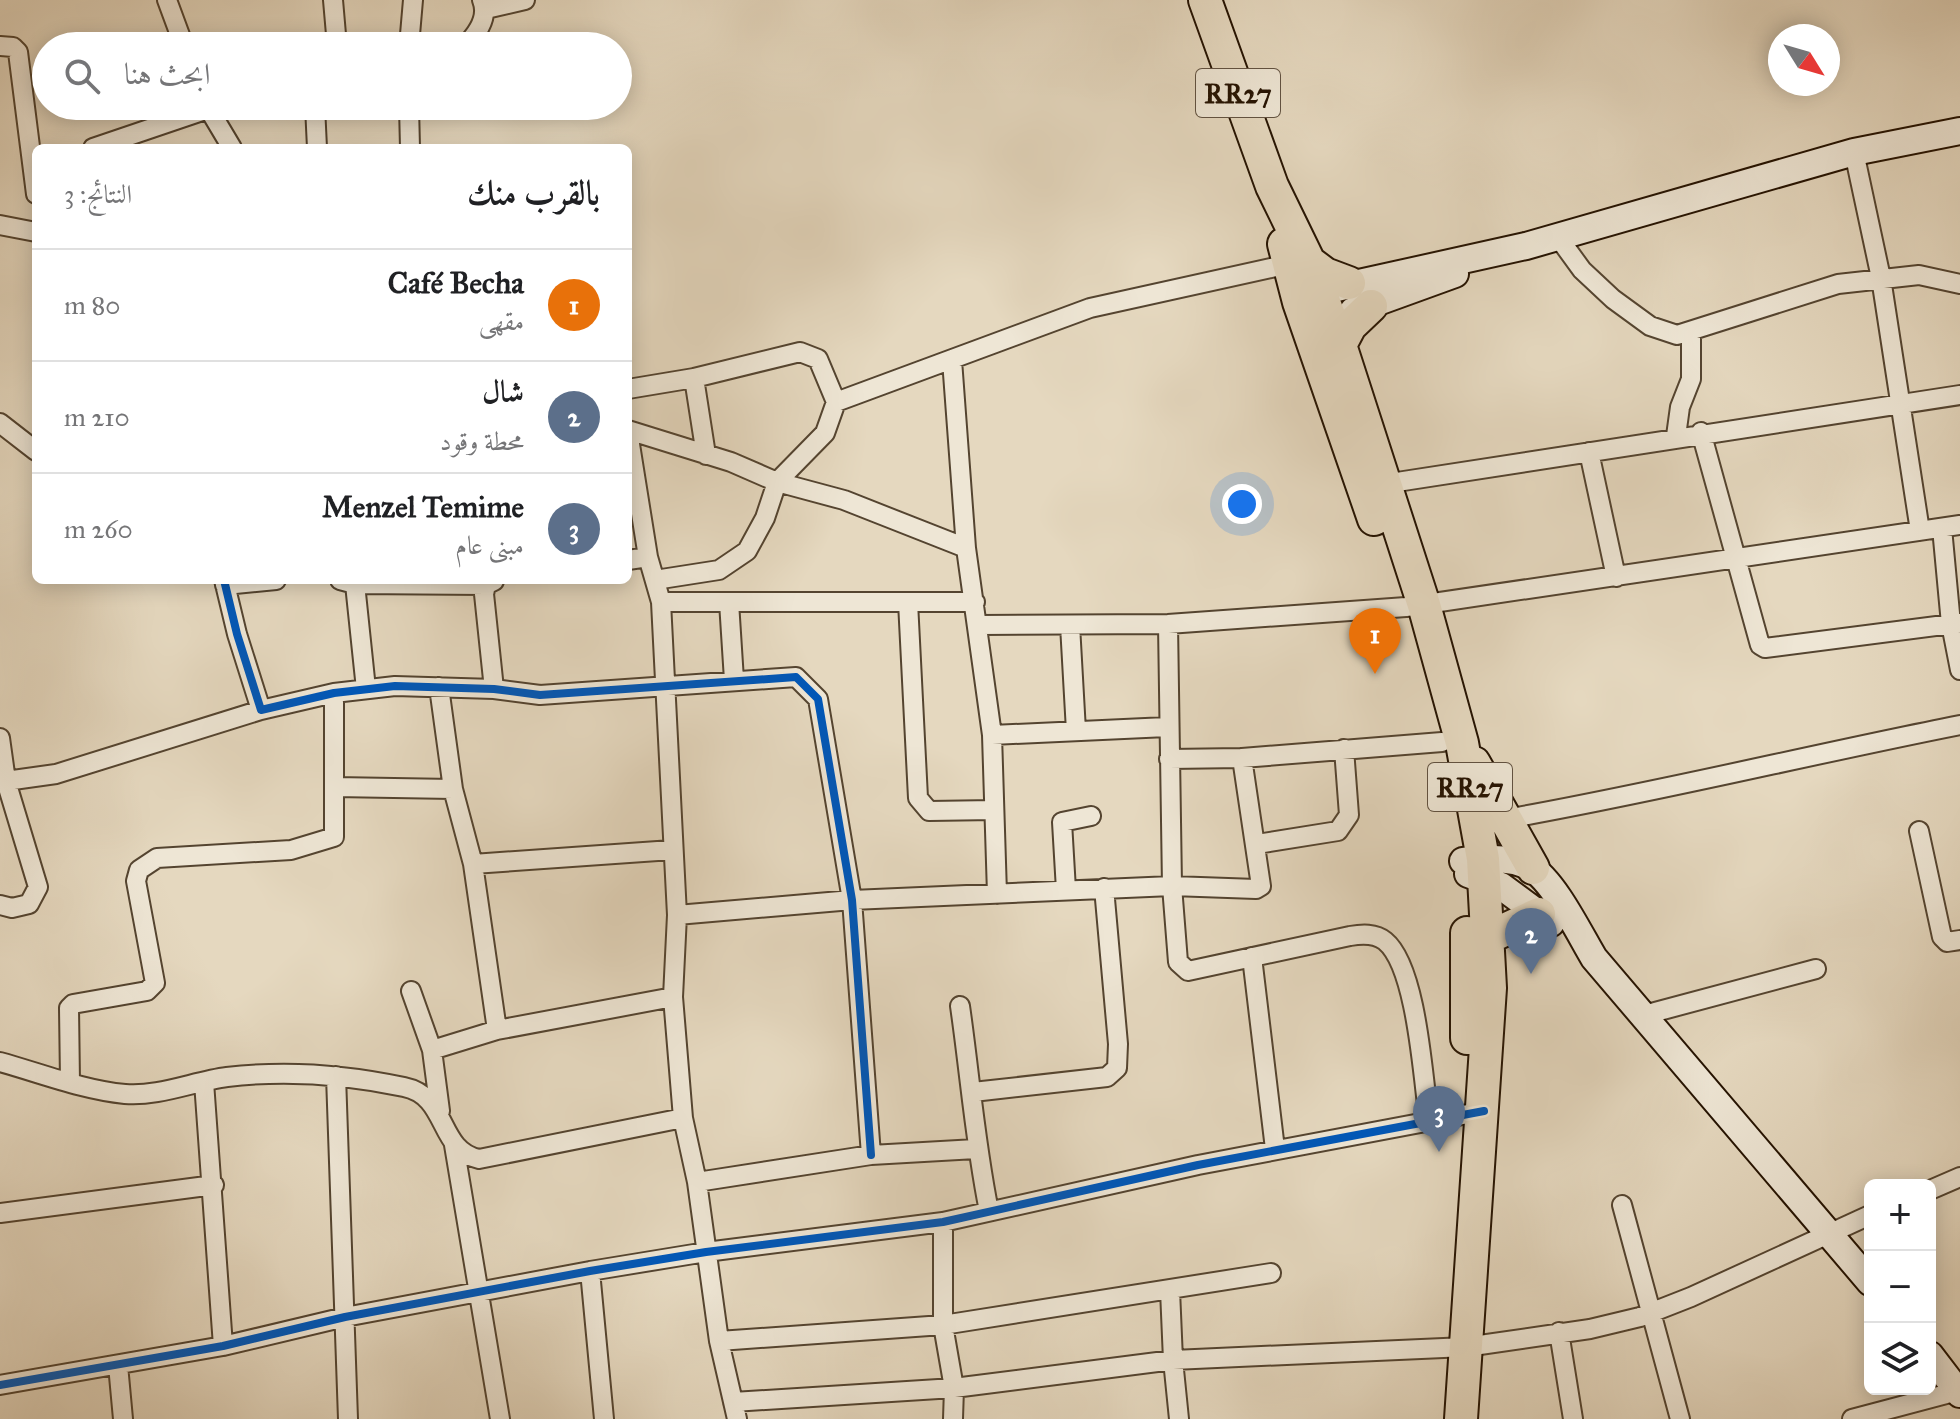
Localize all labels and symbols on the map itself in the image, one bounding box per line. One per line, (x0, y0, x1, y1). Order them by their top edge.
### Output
north arrow (1768, 24, 1840, 96)
road number: RR27 (1196, 69, 1280, 117)
your location (1222, 484, 1262, 524)
pin: 1 (1349, 608, 1401, 674)
road number: RR27 (1428, 763, 1512, 811)
pin: 2 (1505, 908, 1557, 974)
pin: 3 (1413, 1086, 1465, 1152)

